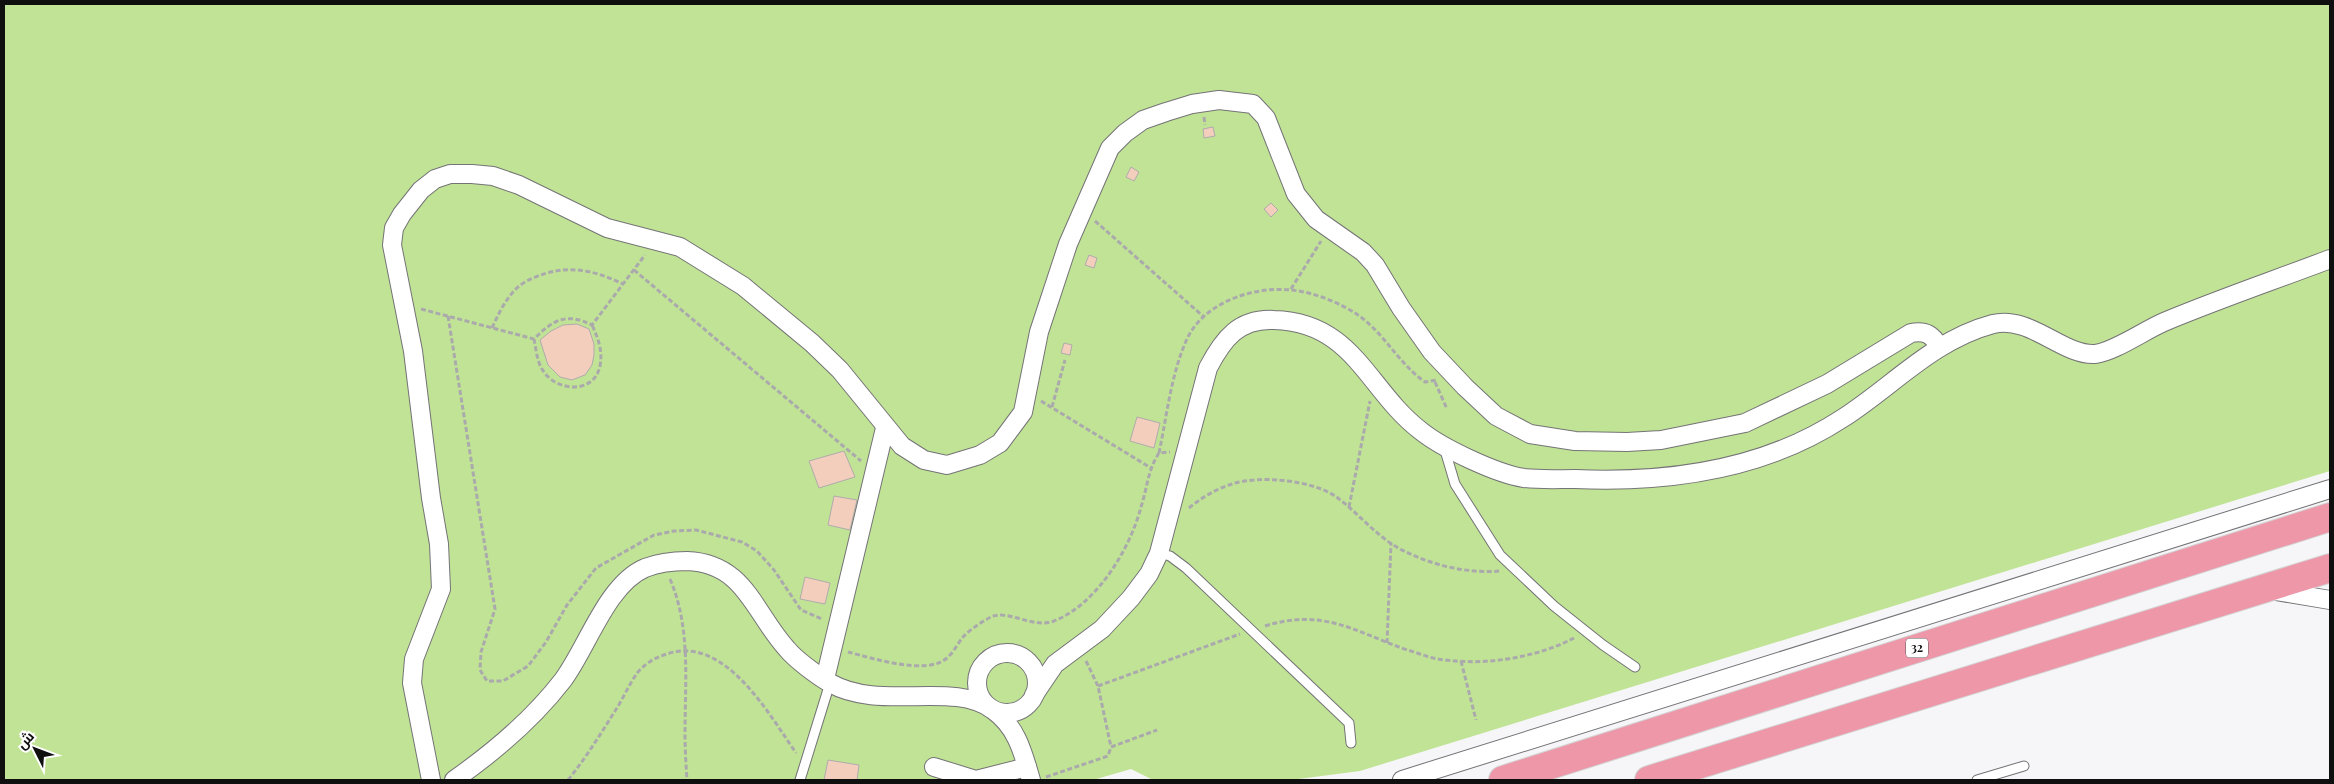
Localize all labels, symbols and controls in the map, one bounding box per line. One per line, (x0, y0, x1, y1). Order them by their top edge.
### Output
road number: 32 (1906, 638, 1928, 658)
north arrow (10, 724, 60, 774)
text: ش (12, 727, 38, 753)

